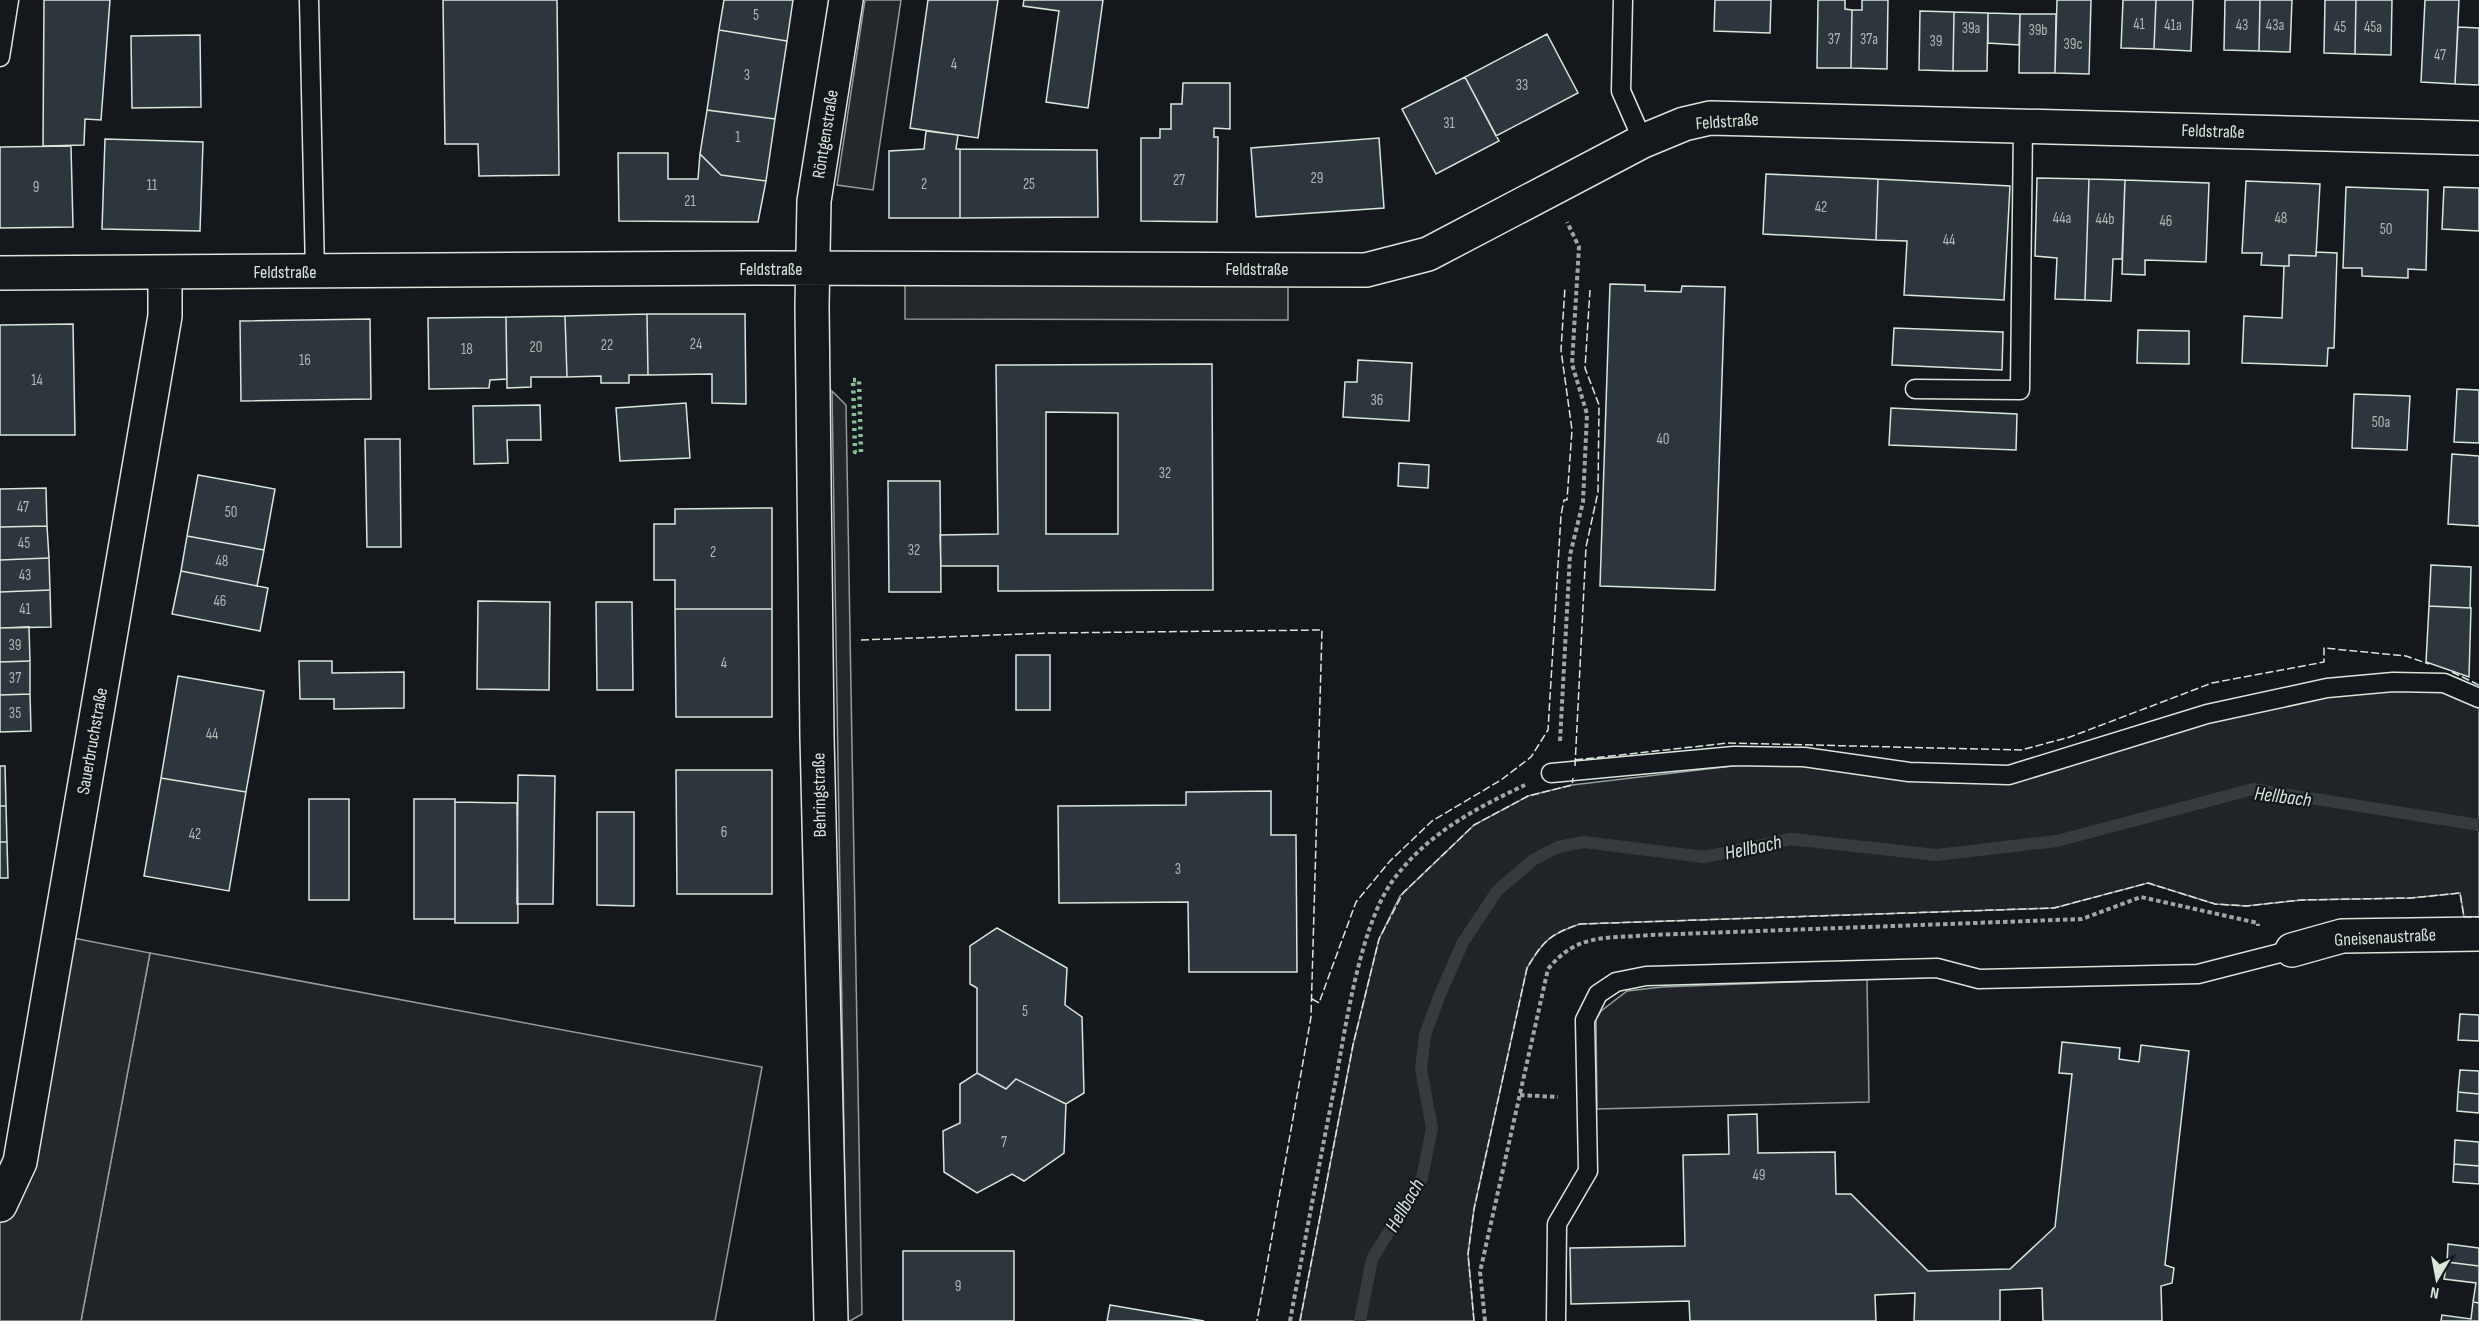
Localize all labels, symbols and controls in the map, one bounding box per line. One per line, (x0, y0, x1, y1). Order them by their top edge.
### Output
house number: 5 (753, 6, 759, 25)
house number: 41 (2133, 15, 2146, 34)
house number: 41a (2164, 16, 2182, 35)
house number: 43 (2236, 16, 2248, 35)
house number: 43a (2266, 16, 2284, 35)
house number: 45 (2334, 18, 2346, 37)
house number: 45a (2364, 18, 2382, 37)
house number: 39a (1962, 19, 1981, 38)
house number: 39b (2028, 21, 2048, 40)
house number: 37 (1828, 30, 1840, 49)
house number: 37a (1860, 30, 1878, 49)
house number: 39 (1930, 32, 1942, 51)
house number: 39c (2064, 35, 2082, 54)
house number: 47 (2434, 46, 2446, 65)
house number: 4 (951, 55, 957, 74)
house number: 3 (744, 66, 750, 85)
house number: 33 (1516, 76, 1528, 95)
street label: Röntgenstraße (808, 88, 843, 180)
street label: Feldstraße (1695, 109, 1759, 134)
house number: 31 (1443, 114, 1456, 133)
street label: Feldstraße (2181, 120, 2245, 143)
house number: 1 (735, 128, 741, 147)
house number: 29 (1311, 169, 1323, 188)
house number: 27 (1173, 171, 1185, 190)
house number: 2 (921, 175, 927, 194)
house number: 25 (1023, 175, 1035, 194)
house number: 11 (147, 176, 158, 195)
house number: 9 (33, 178, 39, 197)
house number: 21 (684, 192, 696, 211)
house number: 42 (1815, 198, 1827, 217)
house number: 44a (2053, 209, 2071, 228)
house number: 48 (2275, 209, 2287, 228)
house number: 44b (2096, 210, 2114, 229)
house number: 46 (2160, 212, 2172, 231)
house number: 50 (2380, 220, 2392, 239)
house number: 44 (1943, 231, 1955, 250)
street label: Feldstraße (739, 259, 803, 280)
street label: Feldstraße (1225, 259, 1289, 280)
street label: Feldstraße (253, 262, 317, 283)
house number: 24 (690, 335, 702, 354)
house number: 22 (601, 336, 613, 355)
house number: 20 (530, 338, 542, 357)
house number: 18 (461, 340, 473, 359)
house number: 16 (299, 351, 311, 370)
house number: 14 (31, 371, 43, 390)
house number: 36 (1371, 391, 1383, 410)
house number: 50a (2372, 413, 2390, 432)
house number: 40 (1657, 430, 1669, 449)
house number: 32 (1159, 464, 1171, 483)
house number: 47 (17, 498, 29, 517)
house number: 50 (225, 503, 237, 522)
house number: 45 (18, 534, 30, 553)
house number: 32 (908, 541, 920, 560)
house number: 2 (710, 543, 716, 562)
house number: 48 (216, 552, 228, 571)
house number: 43 (19, 566, 31, 585)
house number: 46 (214, 592, 226, 611)
house number: 41 (19, 600, 32, 619)
house number: 39 (9, 636, 21, 655)
house number: 4 (721, 654, 727, 673)
house number: 37 (9, 669, 21, 688)
street label: Sauerbruchstraße (73, 686, 112, 796)
house number: 35 (9, 704, 21, 723)
house number: 44 (206, 725, 218, 744)
street label: Behringstraße (808, 752, 831, 838)
water label: Hellbach (2253, 782, 2313, 812)
house number: 6 (721, 823, 727, 842)
house number: 42 (189, 825, 201, 844)
water label: Hellbach (1723, 830, 1784, 866)
house number: 3 (1175, 860, 1181, 879)
street label: Gneisenaustraße (2334, 924, 2436, 951)
house number: 5 (1022, 1002, 1028, 1021)
house number: 7 (1001, 1133, 1007, 1152)
house number: 49 (1753, 1166, 1765, 1185)
water label: Hellbach (1380, 1175, 1430, 1236)
north arrow (2407, 1249, 2467, 1309)
house number: 9 (955, 1277, 961, 1296)
text: N (2429, 1282, 2441, 1302)

